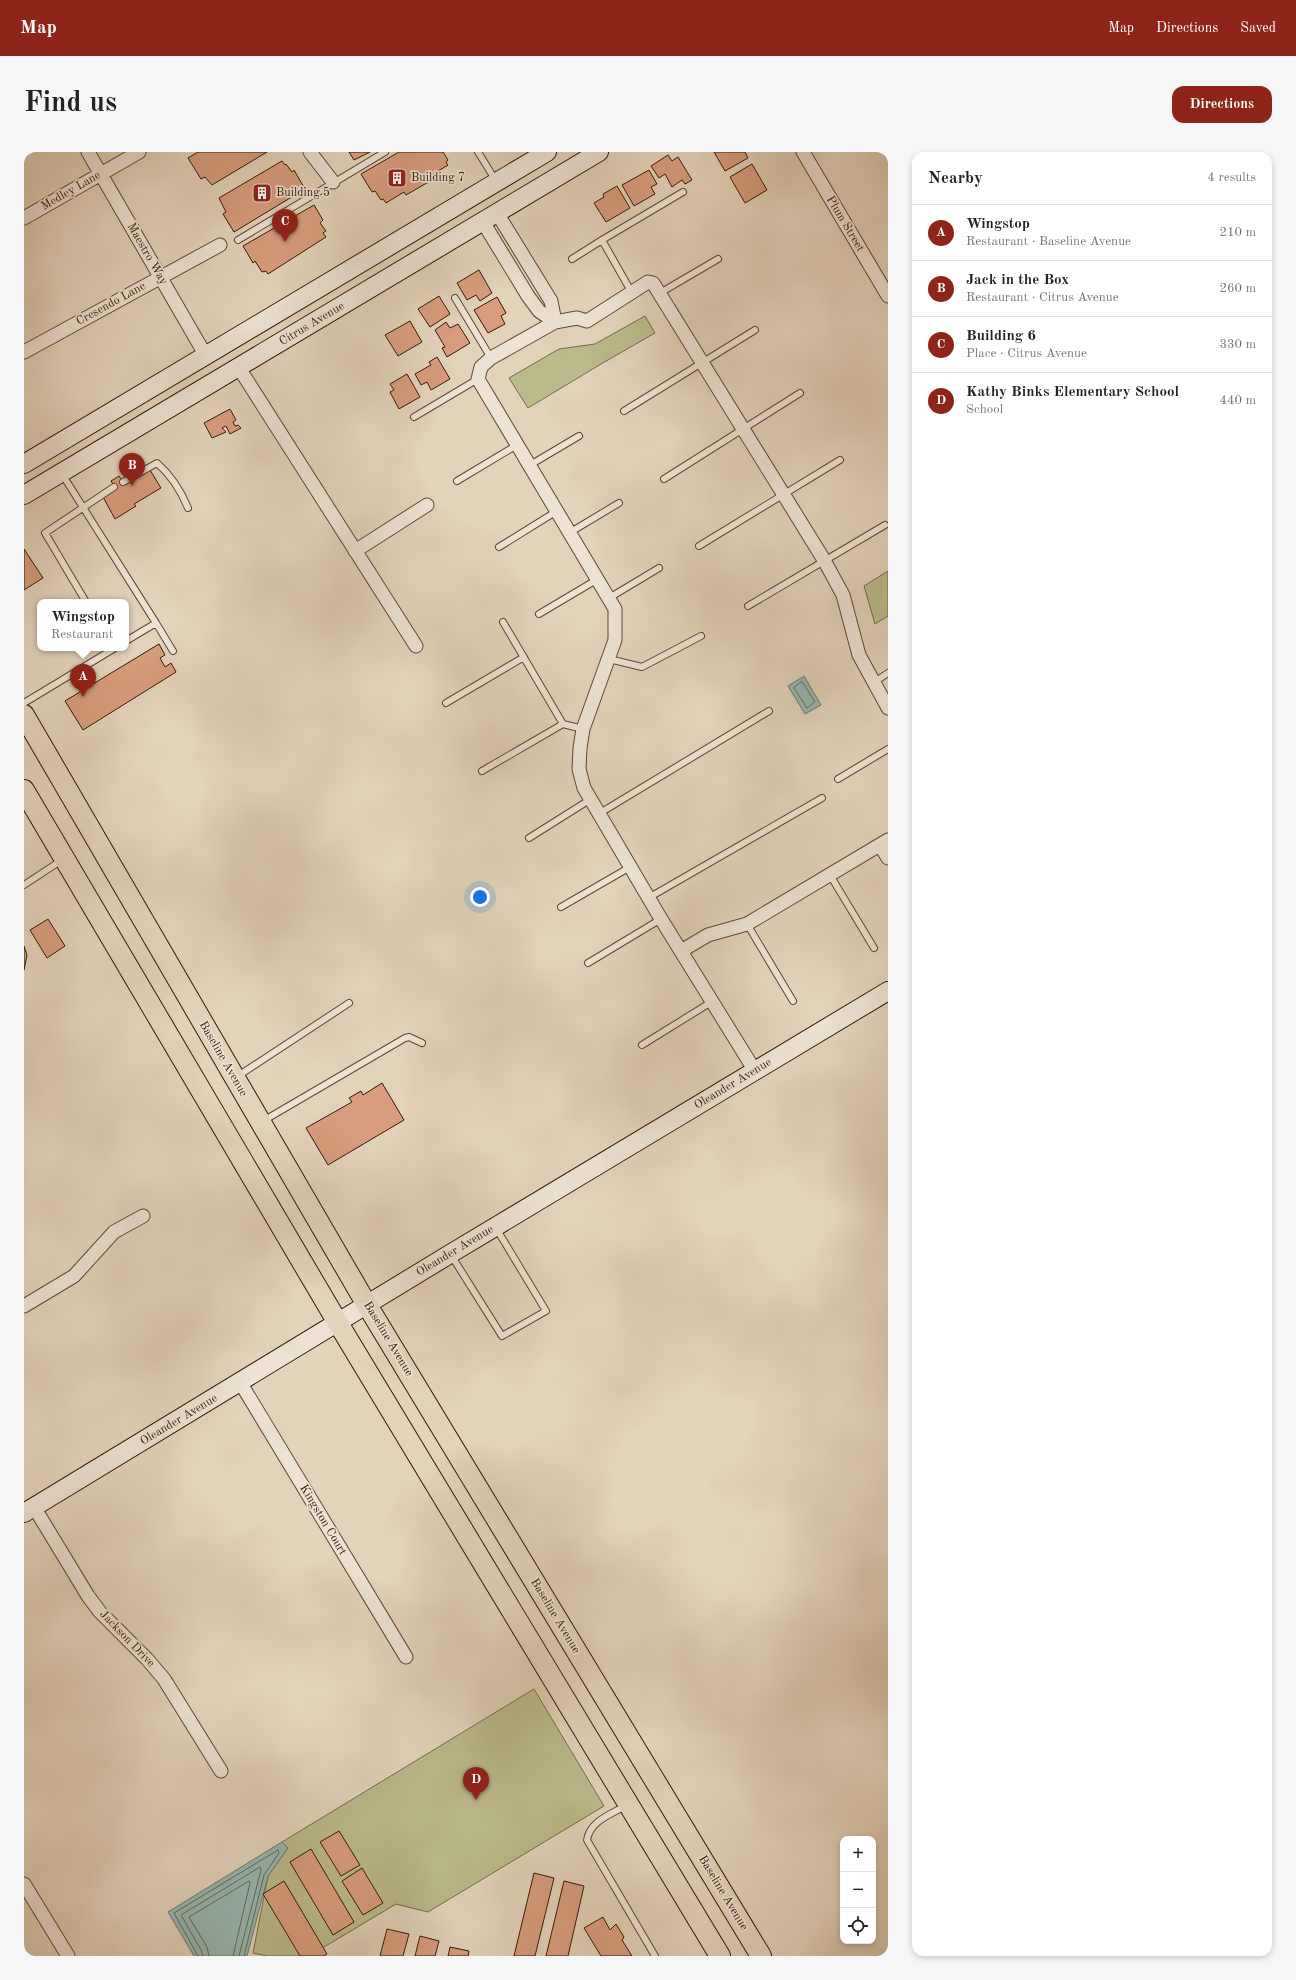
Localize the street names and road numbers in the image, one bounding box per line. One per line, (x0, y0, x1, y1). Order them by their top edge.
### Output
street label: Medley Lane (39, 169, 103, 213)
street label: Plum Street (824, 194, 866, 254)
street label: Maestro Way (125, 221, 170, 287)
street label: Cresendo Lane (74, 280, 148, 328)
street label: Citrus Avenue (277, 300, 347, 348)
street label: Baseline Avenue (197, 1019, 250, 1099)
street label: Oleander Avenue (692, 1056, 774, 1112)
street label: Oleander Avenue (414, 1223, 496, 1279)
street label: Baseline Avenue (361, 1300, 415, 1379)
street label: Oleander Avenue (138, 1392, 220, 1448)
street label: Kingston Court (297, 1483, 349, 1557)
street label: Baseline Avenue (528, 1577, 582, 1656)
street label: Jackson Drive (97, 1608, 157, 1670)
street label: Baseline Avenue (696, 1854, 750, 1933)

